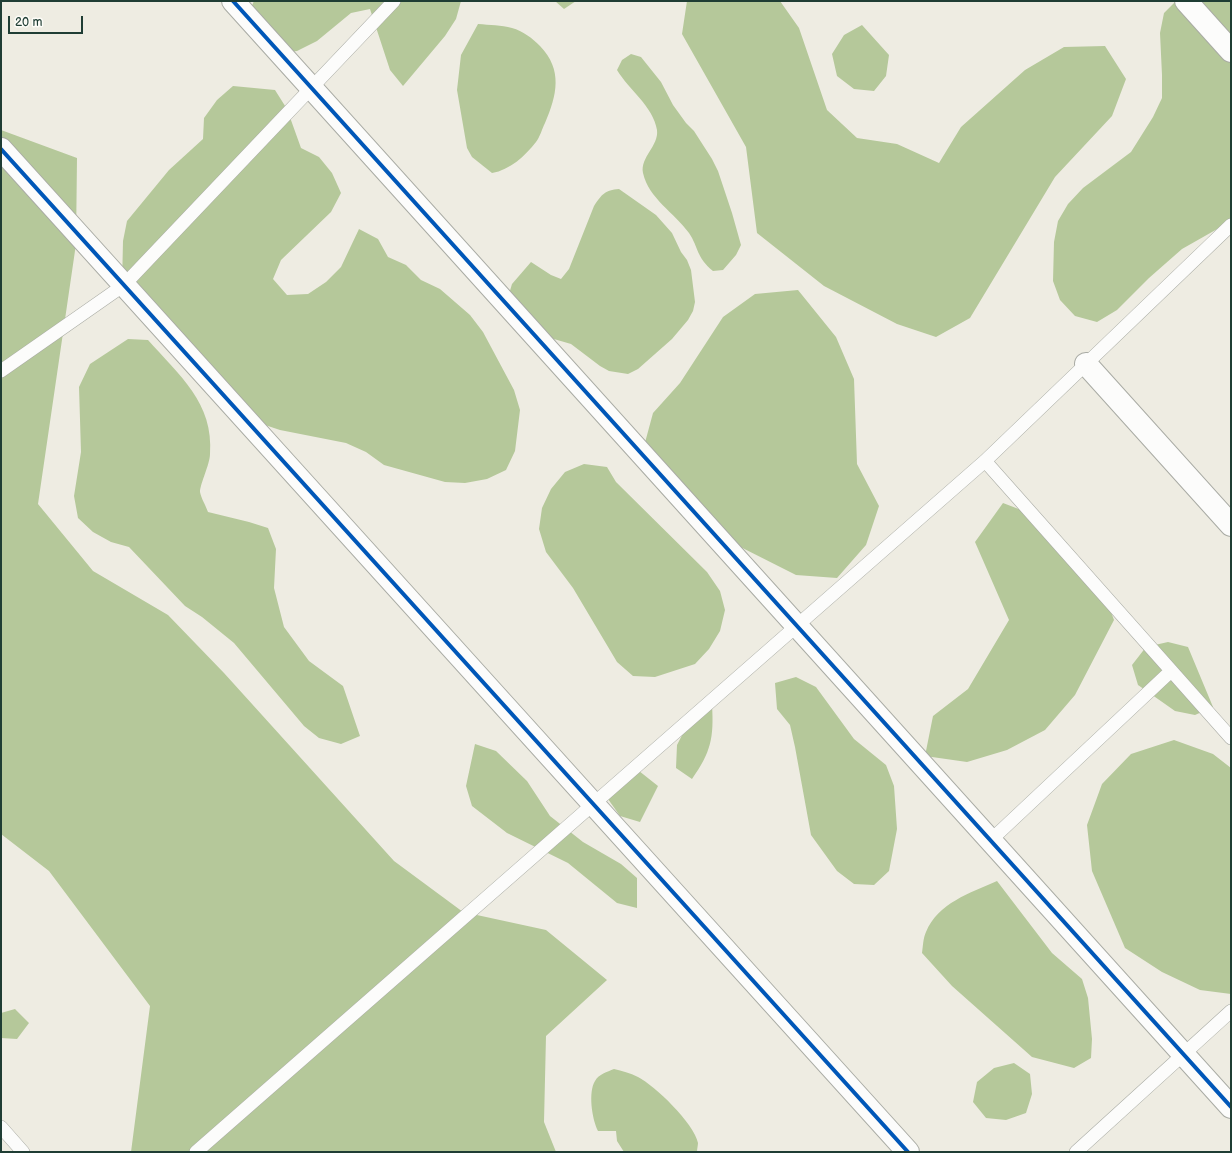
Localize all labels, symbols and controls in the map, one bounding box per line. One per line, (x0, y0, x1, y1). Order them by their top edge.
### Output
scale bar (10, 8, 85, 34)
text: 20 m (15, 15, 42, 30)

